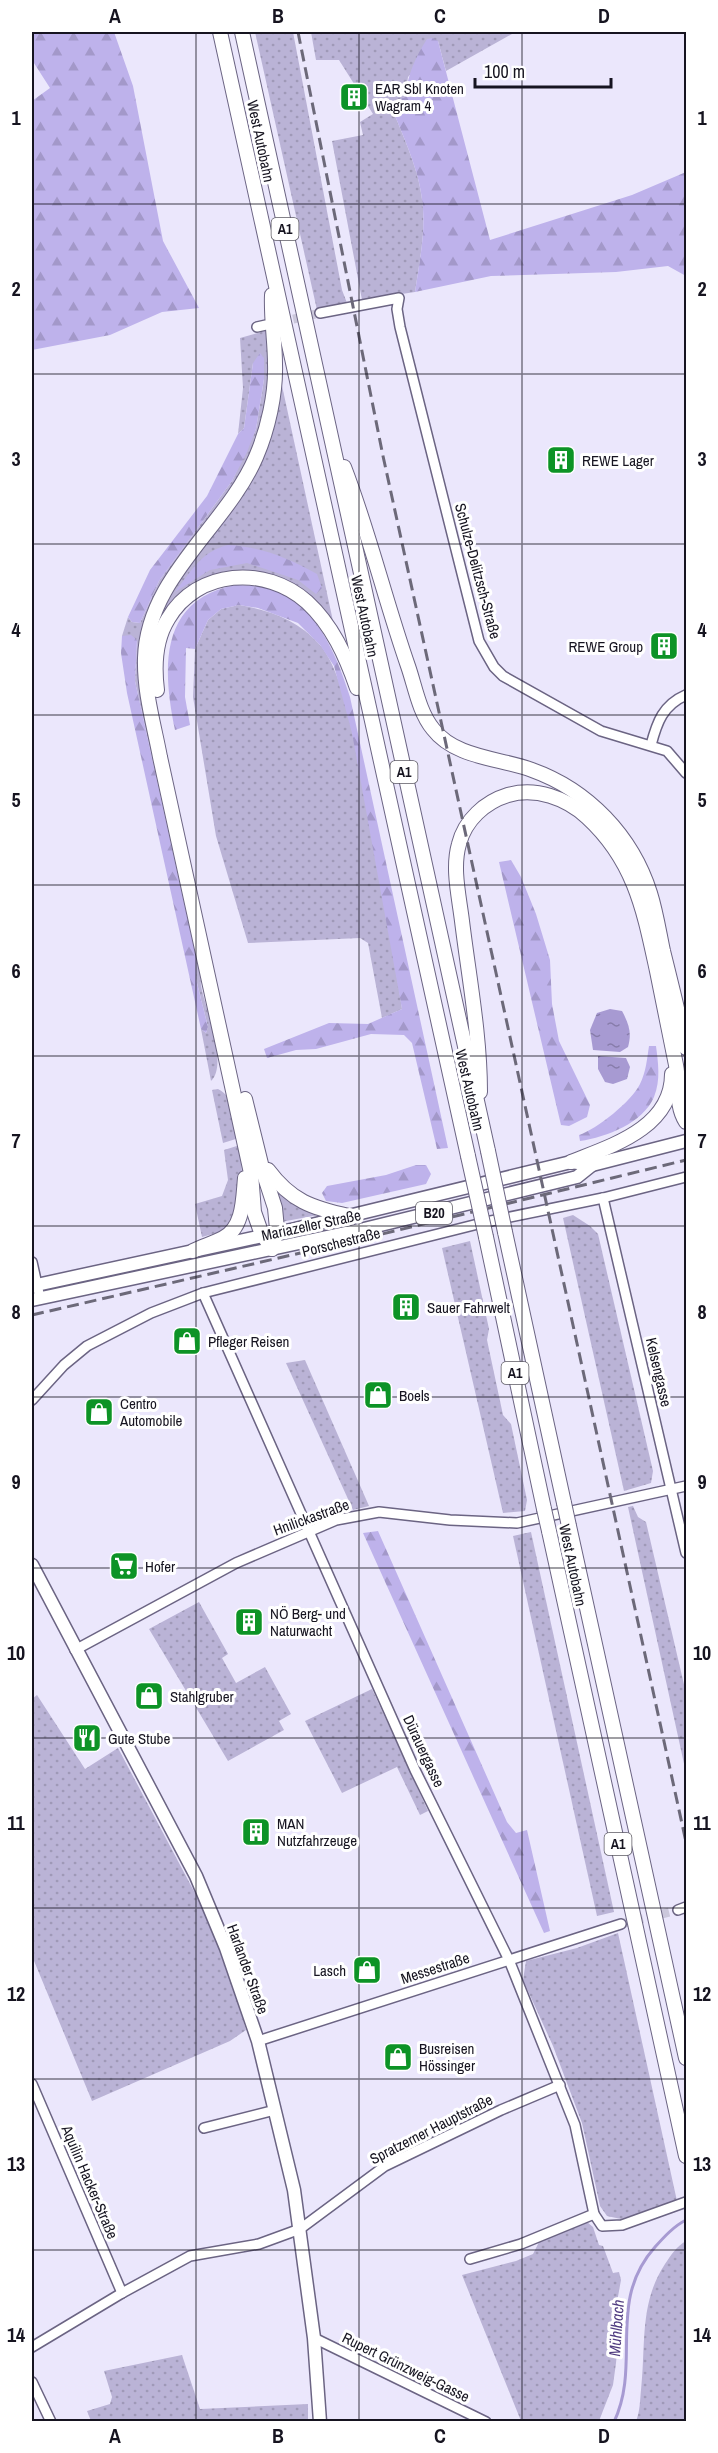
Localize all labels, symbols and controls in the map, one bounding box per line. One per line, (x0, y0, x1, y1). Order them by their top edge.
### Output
text: A (109, 2, 121, 29)
text: B (272, 2, 284, 29)
text: C (434, 2, 446, 29)
text: D (598, 2, 610, 29)
scale bar (475, 51, 612, 89)
text: 100 m (484, 59, 525, 84)
place label: EAR Sbl Knoten Wagram 4 (375, 78, 464, 116)
building icon: EAR Sbl Knoten Wagram 4 (338, 81, 370, 113)
street label: West Autobahn (242, 98, 280, 184)
text: 1 (11, 104, 21, 131)
text: 1 (697, 104, 707, 131)
road number: A1 (272, 218, 298, 240)
text: 2 (11, 275, 21, 302)
text: 2 (697, 275, 707, 302)
building icon: REWE Lager (545, 444, 577, 476)
text: 3 (11, 445, 21, 472)
text: 3 (697, 445, 707, 472)
place label: REWE Lager (582, 450, 654, 471)
street label: Schulze-Delitzsch-Straße (450, 501, 506, 641)
street label: West Autobahn (346, 573, 384, 659)
text: 4 (11, 616, 21, 643)
text: 4 (697, 616, 707, 643)
building icon: REWE Group (648, 630, 680, 662)
place label: REWE Group (568, 636, 643, 657)
road number: A1 (390, 761, 418, 783)
text: 5 (11, 786, 21, 813)
text: 5 (697, 786, 707, 813)
text: 6 (11, 957, 21, 984)
text: 6 (697, 957, 707, 984)
street label: West Autobahn (450, 1047, 490, 1133)
text: 7 (11, 1127, 21, 1154)
text: 7 (697, 1127, 707, 1154)
road number: B20 (416, 1202, 452, 1224)
street label: Mariazeller Straße (259, 1204, 363, 1246)
street label: Porschestraße (300, 1222, 382, 1262)
building icon: Sauer Fahrwelt (390, 1291, 422, 1323)
place label: Sauer Fahrwelt (427, 1297, 510, 1318)
text: 8 (11, 1298, 21, 1325)
text: 8 (697, 1298, 707, 1325)
shop icon: Pfleger Reisen (171, 1325, 203, 1357)
place label: Pfleger Reisen (208, 1331, 289, 1352)
street label: Kelsengasse (641, 1335, 677, 1409)
road number: A1 (502, 1362, 528, 1384)
shop icon: Boels (362, 1379, 394, 1411)
place label: Boels (399, 1385, 430, 1406)
place label: Centro Automobile (119, 1393, 182, 1431)
shop icon: Centro Automobile (83, 1396, 115, 1428)
text: 9 (11, 1468, 21, 1495)
text: 9 (697, 1468, 707, 1495)
street label: Hnilickastraße (270, 1494, 352, 1540)
street label: West Autobahn (554, 1522, 592, 1608)
supermarket icon: Hofer (108, 1550, 140, 1582)
place label: Hofer (145, 1556, 175, 1577)
place label: NÖ Berg- und Naturwacht (270, 1603, 346, 1641)
building icon: NÖ Berg- und Naturwacht (233, 1606, 265, 1638)
text: 10 (7, 1639, 25, 1666)
text: 10 (693, 1639, 711, 1666)
shop icon: Stahlgruber (133, 1680, 165, 1712)
place label: Stahlgruber (170, 1686, 234, 1707)
street label: Dürauergasse (398, 1712, 450, 1791)
restaurant icon: Gute Stube (71, 1722, 103, 1754)
place label: Gute Stube (108, 1728, 170, 1749)
text: 11 (7, 1809, 26, 1836)
text: 11 (693, 1809, 712, 1836)
place label: MAN Nutzfahrzeuge (277, 1813, 357, 1851)
building icon: MAN Nutzfahrzeuge (240, 1816, 272, 1848)
road number: A1 (604, 1833, 632, 1855)
street label: Harlander Straße (222, 1921, 274, 2017)
street label: Messestraße (398, 1947, 472, 1989)
shop icon: Lasch (351, 1954, 383, 1986)
place label: Lasch (313, 1960, 346, 1981)
text: 12 (7, 1980, 25, 2007)
text: 12 (693, 1980, 711, 2007)
place label: Busreisen Hössinger (419, 2038, 475, 2076)
shop icon: Busreisen Hössinger (382, 2041, 414, 2073)
street label: Spratzerner Hauptstraße (366, 2089, 496, 2169)
street label: Aquilin Hacker-Straße (56, 2121, 123, 2242)
text: 13 (7, 2150, 25, 2177)
text: 13 (693, 2150, 711, 2177)
water label: Mühlbach (603, 2299, 629, 2357)
text: 14 (7, 2321, 25, 2348)
text: 14 (693, 2321, 711, 2348)
street label: Rupert Grünzweig-Gasse (339, 2327, 473, 2407)
text: A (109, 2422, 121, 2449)
text: B (272, 2422, 284, 2449)
text: C (434, 2422, 446, 2449)
text: D (598, 2422, 610, 2449)

